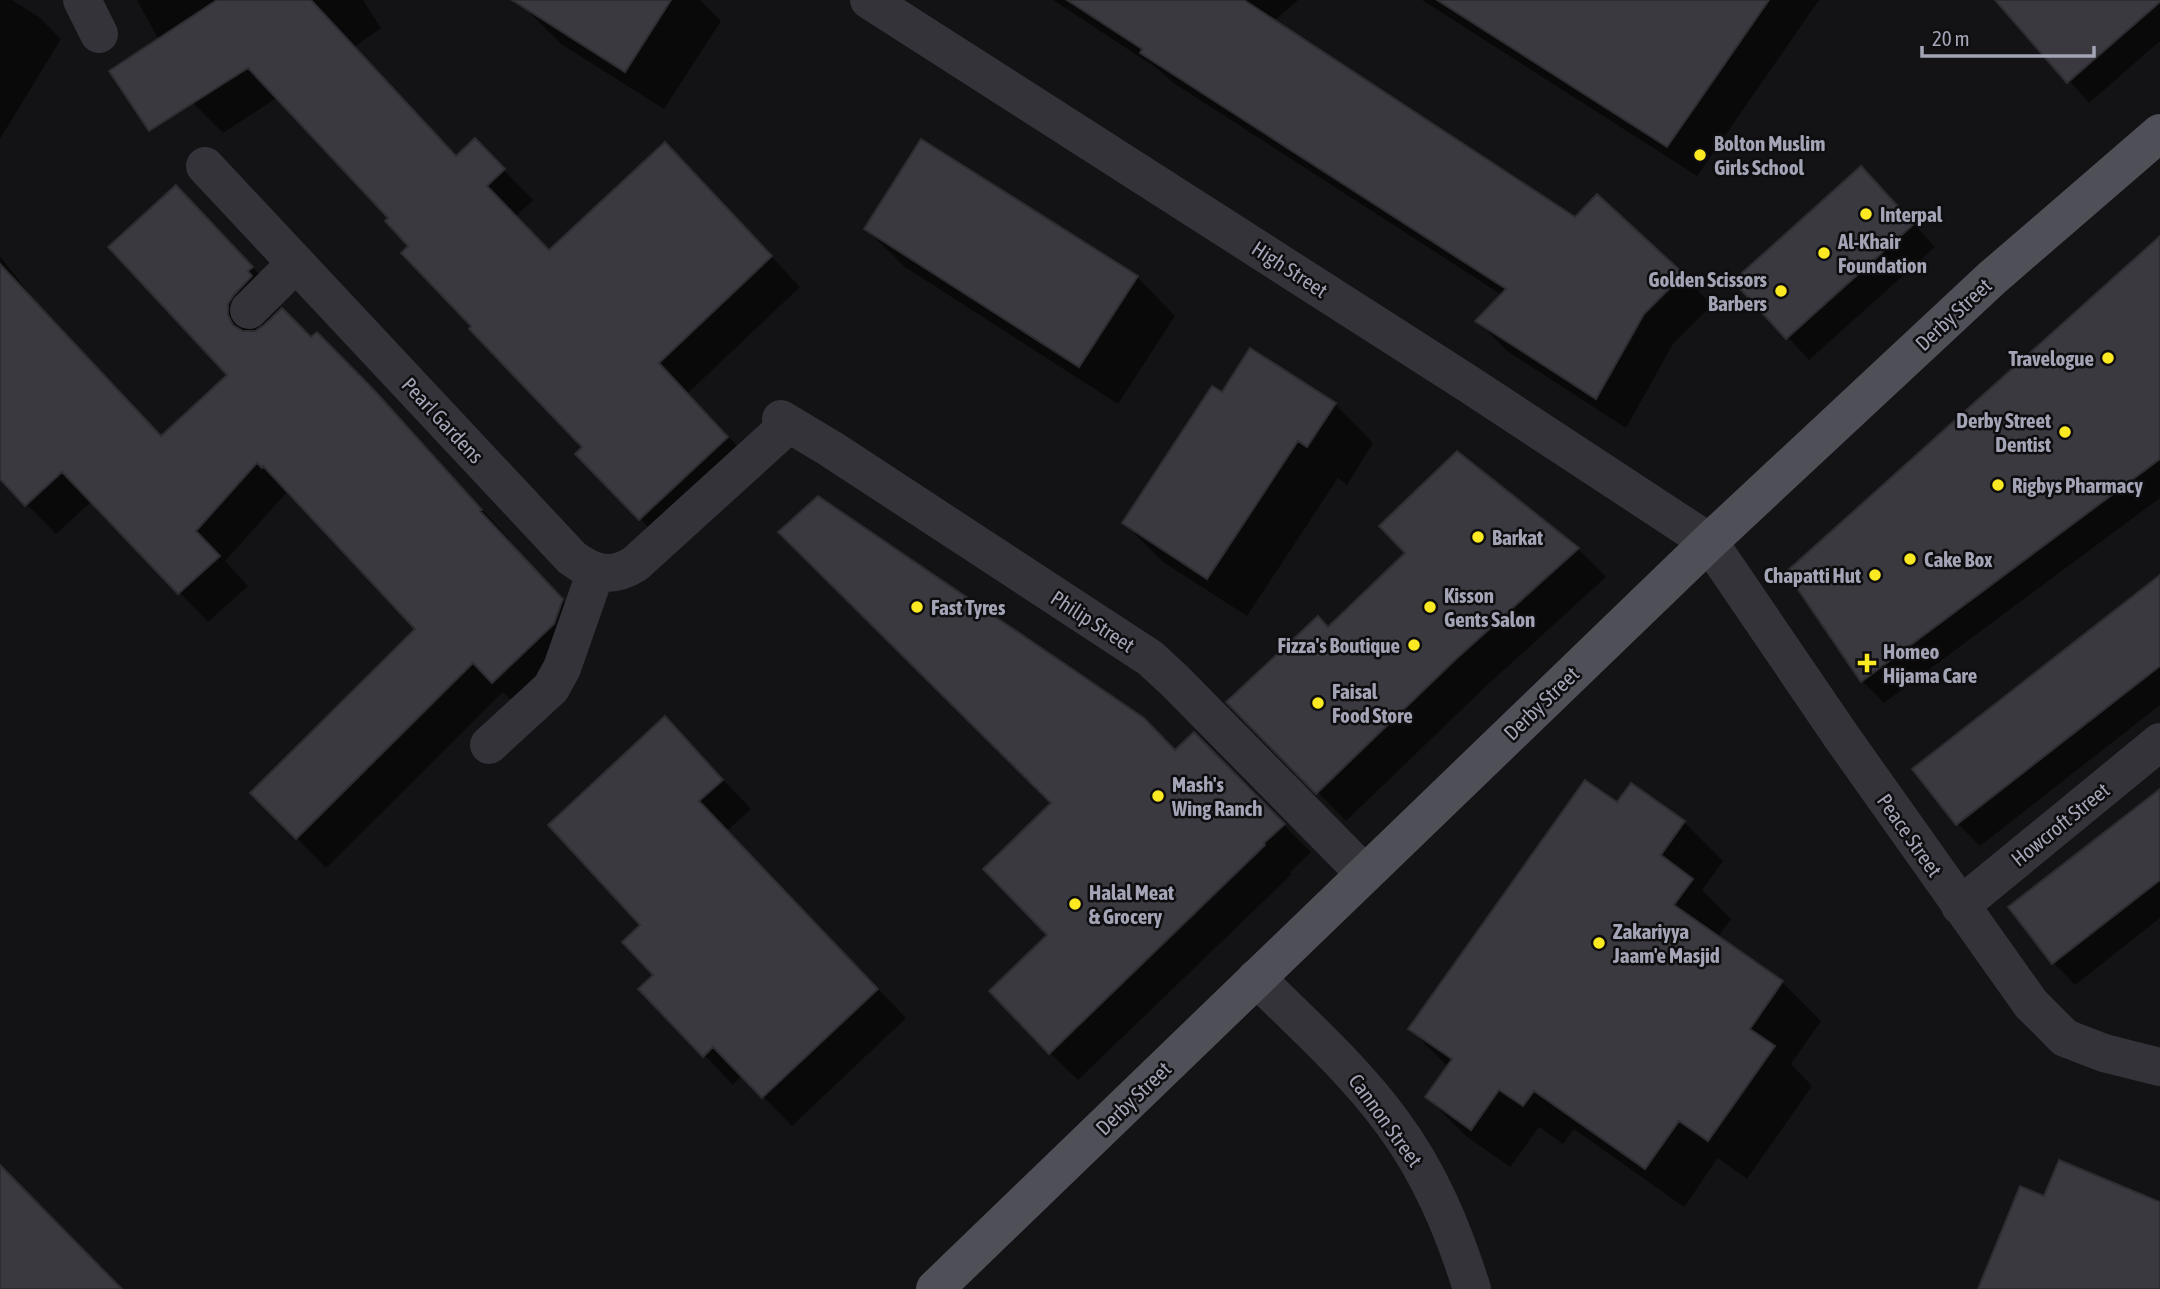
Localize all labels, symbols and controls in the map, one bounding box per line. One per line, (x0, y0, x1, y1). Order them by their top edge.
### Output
scale bar (1922, 14, 2094, 58)
text: 20 m (1932, 26, 1970, 50)
place label: Bolton Muslim Girls School (1714, 131, 1825, 179)
marker: Bolton Muslim Girls School (1692, 147, 1708, 163)
place label: Interpal (1880, 202, 1943, 226)
marker: Interpal (1858, 206, 1874, 222)
place label: Al-Khair Foundation (1837, 229, 1927, 277)
street label: High Street (1248, 236, 1332, 302)
marker: Al-Khair Foundation (1816, 245, 1832, 261)
place label: Golden Scissors Barbers (1648, 267, 1768, 315)
street label: Derby Street (1910, 273, 1996, 355)
marker: Golden Scissors Barbers (1773, 283, 1789, 299)
place label: Travelogue (2009, 346, 2094, 370)
marker: Travelogue (2100, 350, 2116, 366)
street label: Pearl Gardens (397, 372, 489, 468)
place label: Derby Street Dentist (1956, 408, 2051, 456)
marker: Derby Street Dentist (2057, 424, 2073, 440)
place label: Rigbys Pharmacy (2012, 473, 2143, 497)
marker: Rigbys Pharmacy (1990, 477, 2006, 493)
place label: Barkat (1492, 525, 1543, 549)
marker: Barkat (1470, 529, 1486, 545)
place label: Cake Box (1924, 547, 1993, 571)
marker: Cake Box (1902, 551, 1918, 567)
place label: Chapatti Hut (1764, 563, 1861, 587)
marker: Chapatti Hut (1867, 567, 1883, 583)
place label: Kisson Gents Salon (1444, 583, 1535, 631)
street label: Philip Street (1047, 585, 1139, 657)
place label: Fast Tyres (931, 595, 1006, 619)
marker: Fast Tyres (909, 599, 925, 615)
marker: Kisson Gents Salon (1422, 599, 1438, 615)
place label: Fizza's Boutique (1278, 633, 1400, 657)
marker: Fizza's Boutique (1406, 637, 1422, 653)
place label: Homeo Hijama Care (1883, 639, 1977, 687)
marker: Homeo Hijama Care (1857, 653, 1877, 673)
street label: Derby Street (1499, 661, 1583, 745)
place label: Faisal Food Store (1332, 679, 1413, 727)
marker: Faisal Food Store (1310, 695, 1326, 711)
place label: Mash's Wing Ranch (1171, 772, 1263, 820)
street label: Howcroft Street (2006, 777, 2114, 871)
marker: Mash's Wing Ranch (1150, 788, 1166, 804)
street label: Peace Street (1873, 789, 1947, 881)
place label: Halal Meat & Grocery (1089, 880, 1174, 928)
marker: Halal Meat & Grocery (1067, 896, 1083, 912)
place label: Zakariyya Jaam'e Masjid (1612, 919, 1720, 967)
marker: Zakariyya Jaam'e Masjid (1591, 935, 1607, 951)
street label: Derby Street (1091, 1056, 1175, 1140)
street label: Cannon Street (1344, 1069, 1428, 1171)

